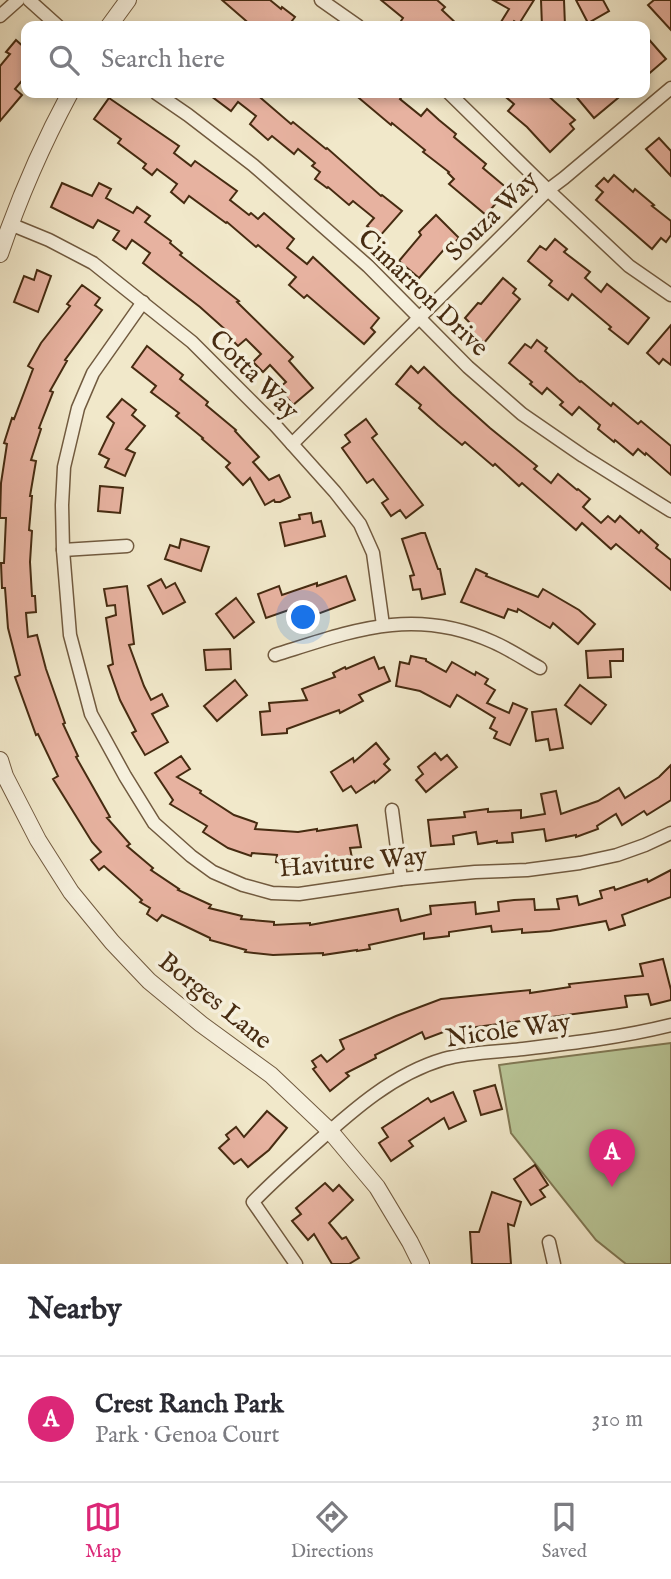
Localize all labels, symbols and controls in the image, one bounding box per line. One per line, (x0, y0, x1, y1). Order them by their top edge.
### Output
search box (21, 21, 650, 98)
icon: search (45, 41, 83, 79)
text: Search here (101, 43, 225, 76)
street label: Souza Way (439, 164, 546, 268)
street label: Cimarron Drive (350, 222, 496, 364)
street label: Cotta Way (202, 323, 306, 427)
your location (286, 600, 320, 634)
street label: Haviture Way (278, 840, 429, 885)
street label: Borges Lane (151, 945, 279, 1057)
street label: Nicole Way (444, 1005, 573, 1056)
pin: A (589, 1129, 635, 1187)
text: Nearby (28, 1291, 121, 1329)
text: Crest Ranch Park (95, 1388, 284, 1421)
text: A (43, 1405, 59, 1434)
text: 310 m (592, 1405, 643, 1434)
text: Park · Genoa Court (95, 1421, 279, 1450)
tab: Map (84, 1498, 122, 1564)
tab: Directions (291, 1498, 373, 1564)
tab: Saved (542, 1498, 587, 1564)

